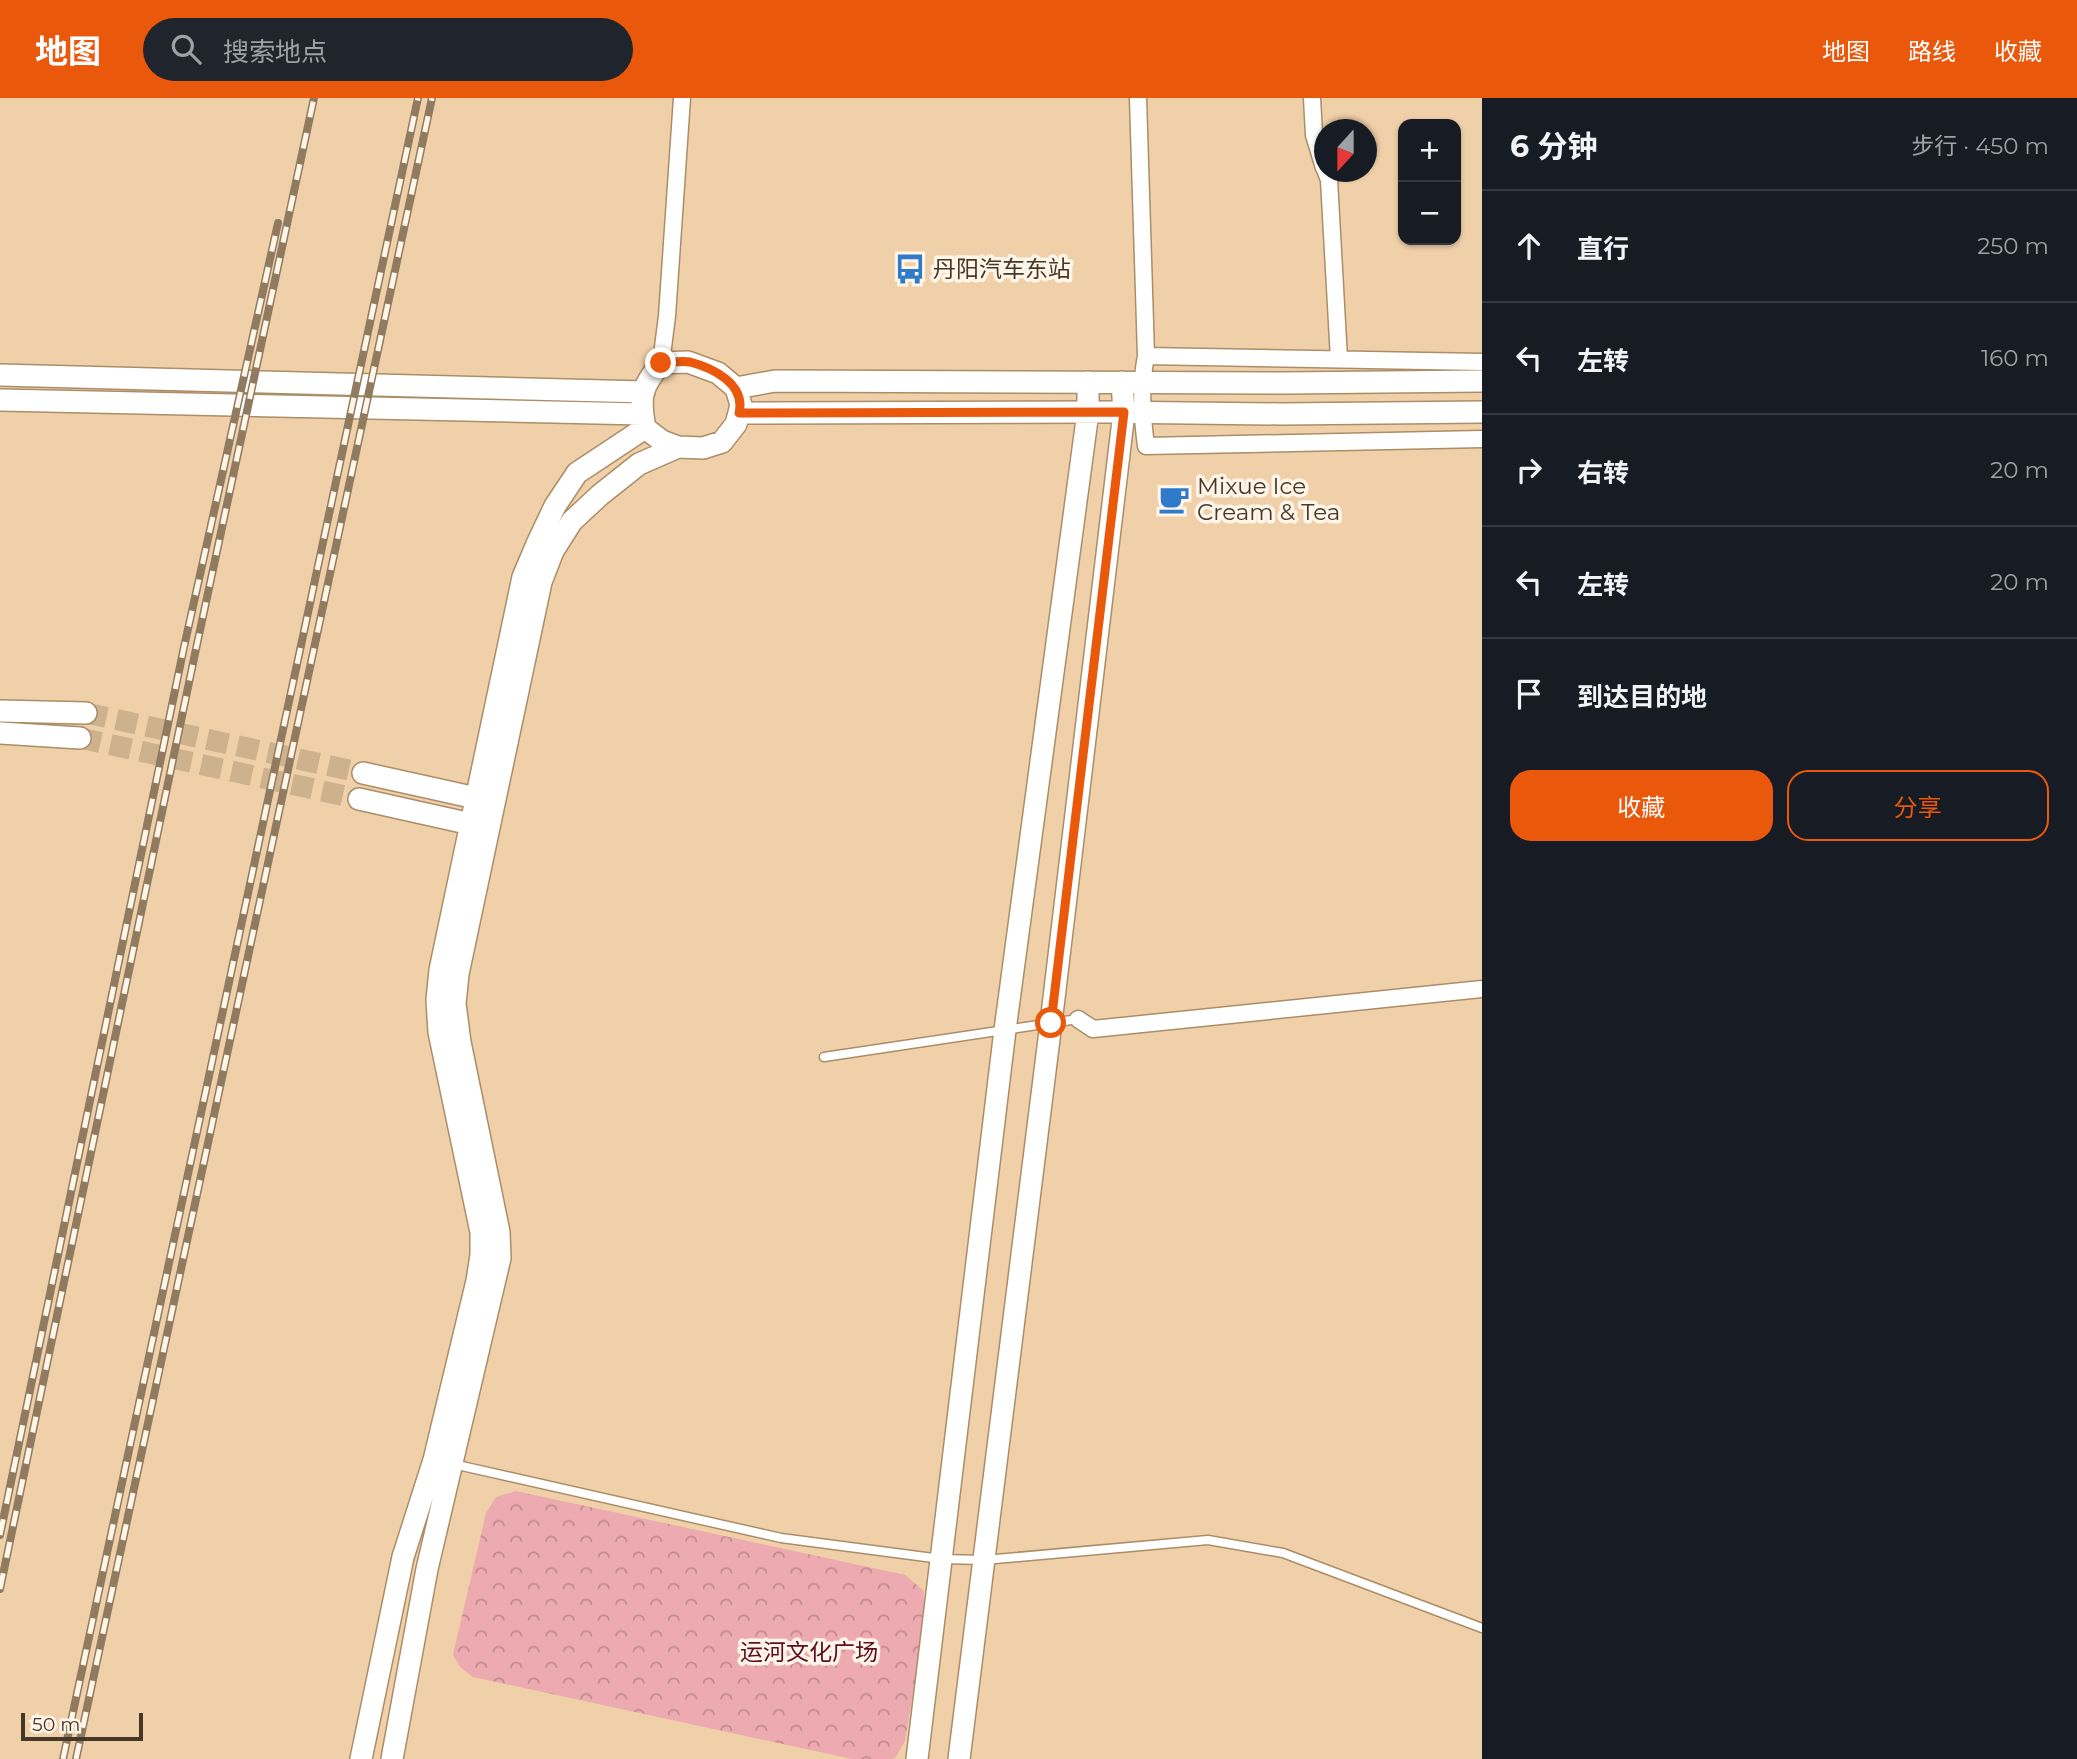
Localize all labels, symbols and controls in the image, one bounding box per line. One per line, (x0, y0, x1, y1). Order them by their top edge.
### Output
search box (143, 18, 633, 81)
icon: search (167, 30, 205, 68)
text: 地图 (35, 31, 101, 71)
text: 搜索地点 (223, 36, 327, 68)
text: 地图 (1822, 37, 1870, 66)
text: 路线 (1908, 37, 1956, 66)
text: 收藏 (1994, 37, 2042, 66)
north arrow (1314, 119, 1377, 182)
map controls (1398, 119, 1461, 245)
button: + (1398, 119, 1461, 182)
text: 6 分钟 (1510, 128, 1598, 165)
text: 步行 · 450 m (1911, 132, 2049, 160)
button: − (1398, 182, 1461, 245)
icon: ahead (1510, 227, 1548, 265)
text: 250 m (1977, 232, 2049, 260)
text: 直行 (1577, 233, 1629, 265)
bus stop icon: 丹阳汽车东站 (893, 252, 927, 286)
place label: 丹阳汽车东站 (933, 255, 1071, 283)
icon: left (1510, 339, 1548, 377)
text: 160 m (1981, 344, 2049, 372)
text: 左转 (1577, 345, 1629, 377)
route end (645, 347, 676, 378)
icon: right (1510, 451, 1548, 489)
text: 20 m (1990, 456, 2049, 484)
text: 右转 (1577, 457, 1629, 489)
place label: Mixue Ice Cream & Tea (1197, 472, 1340, 526)
cafe icon: Mixue Ice Cream & Tea (1157, 482, 1191, 516)
icon: left (1510, 563, 1548, 601)
text: 20 m (1990, 568, 2049, 596)
text: 左转 (1577, 569, 1629, 601)
icon: arrive (1510, 675, 1548, 713)
text: 到达目的地 (1577, 681, 1707, 713)
button: 收藏 (1510, 770, 1773, 841)
button: 分享 (1787, 770, 2049, 841)
route start (1035, 1007, 1066, 1038)
park label: 运河文化广场 (740, 1638, 878, 1666)
scale bar (21, 1710, 144, 1742)
text: 50 m (32, 1713, 80, 1736)

